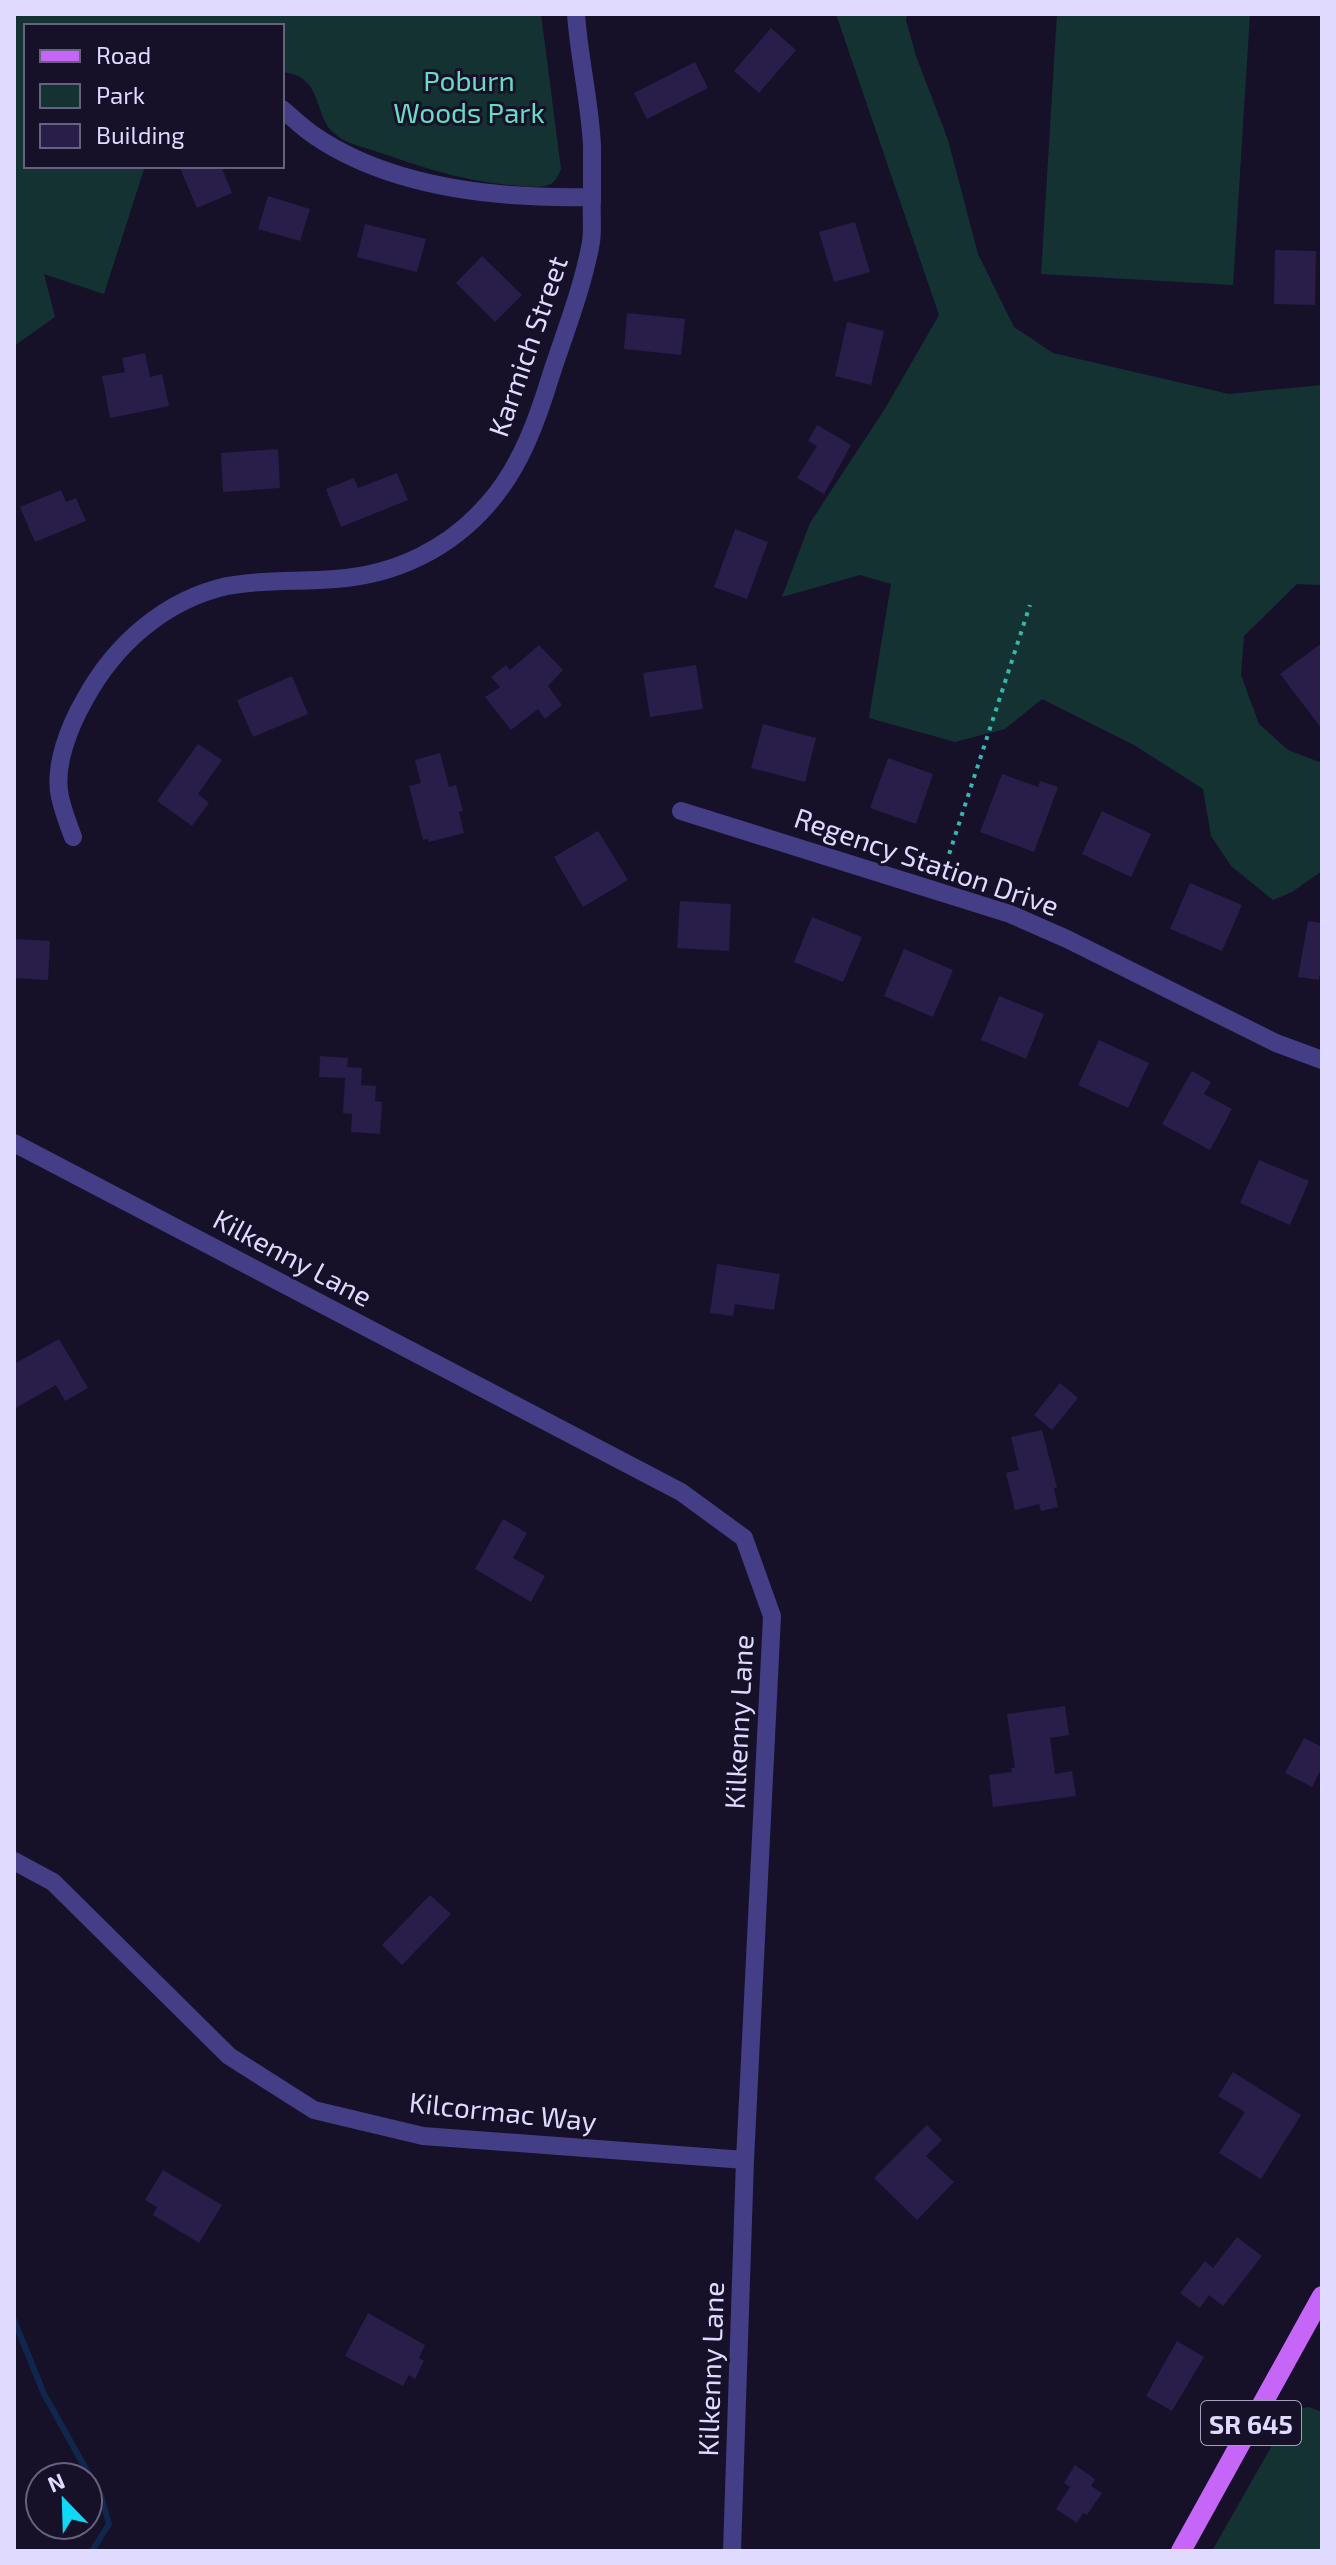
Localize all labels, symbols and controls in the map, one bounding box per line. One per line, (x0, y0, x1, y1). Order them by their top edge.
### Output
legend (24, 24, 284, 168)
text: Road (96, 40, 151, 69)
park label: Poburn Woods Park (393, 63, 545, 129)
text: Park (96, 80, 145, 109)
text: Building (96, 120, 185, 149)
street label: Karmich Street (480, 251, 574, 441)
street label: Regency Station Drive (790, 800, 1064, 922)
street label: Kilkenny Lane (208, 1201, 378, 1313)
street label: Kilkenny Lane (716, 1634, 760, 1810)
street label: Kilcormac Way (408, 2084, 599, 2138)
street label: Kilkenny Lane (690, 2281, 730, 2457)
road number: SR 645 (1201, 2401, 1301, 2445)
north arrow (24, 2461, 104, 2541)
text: N (43, 2467, 68, 2497)

